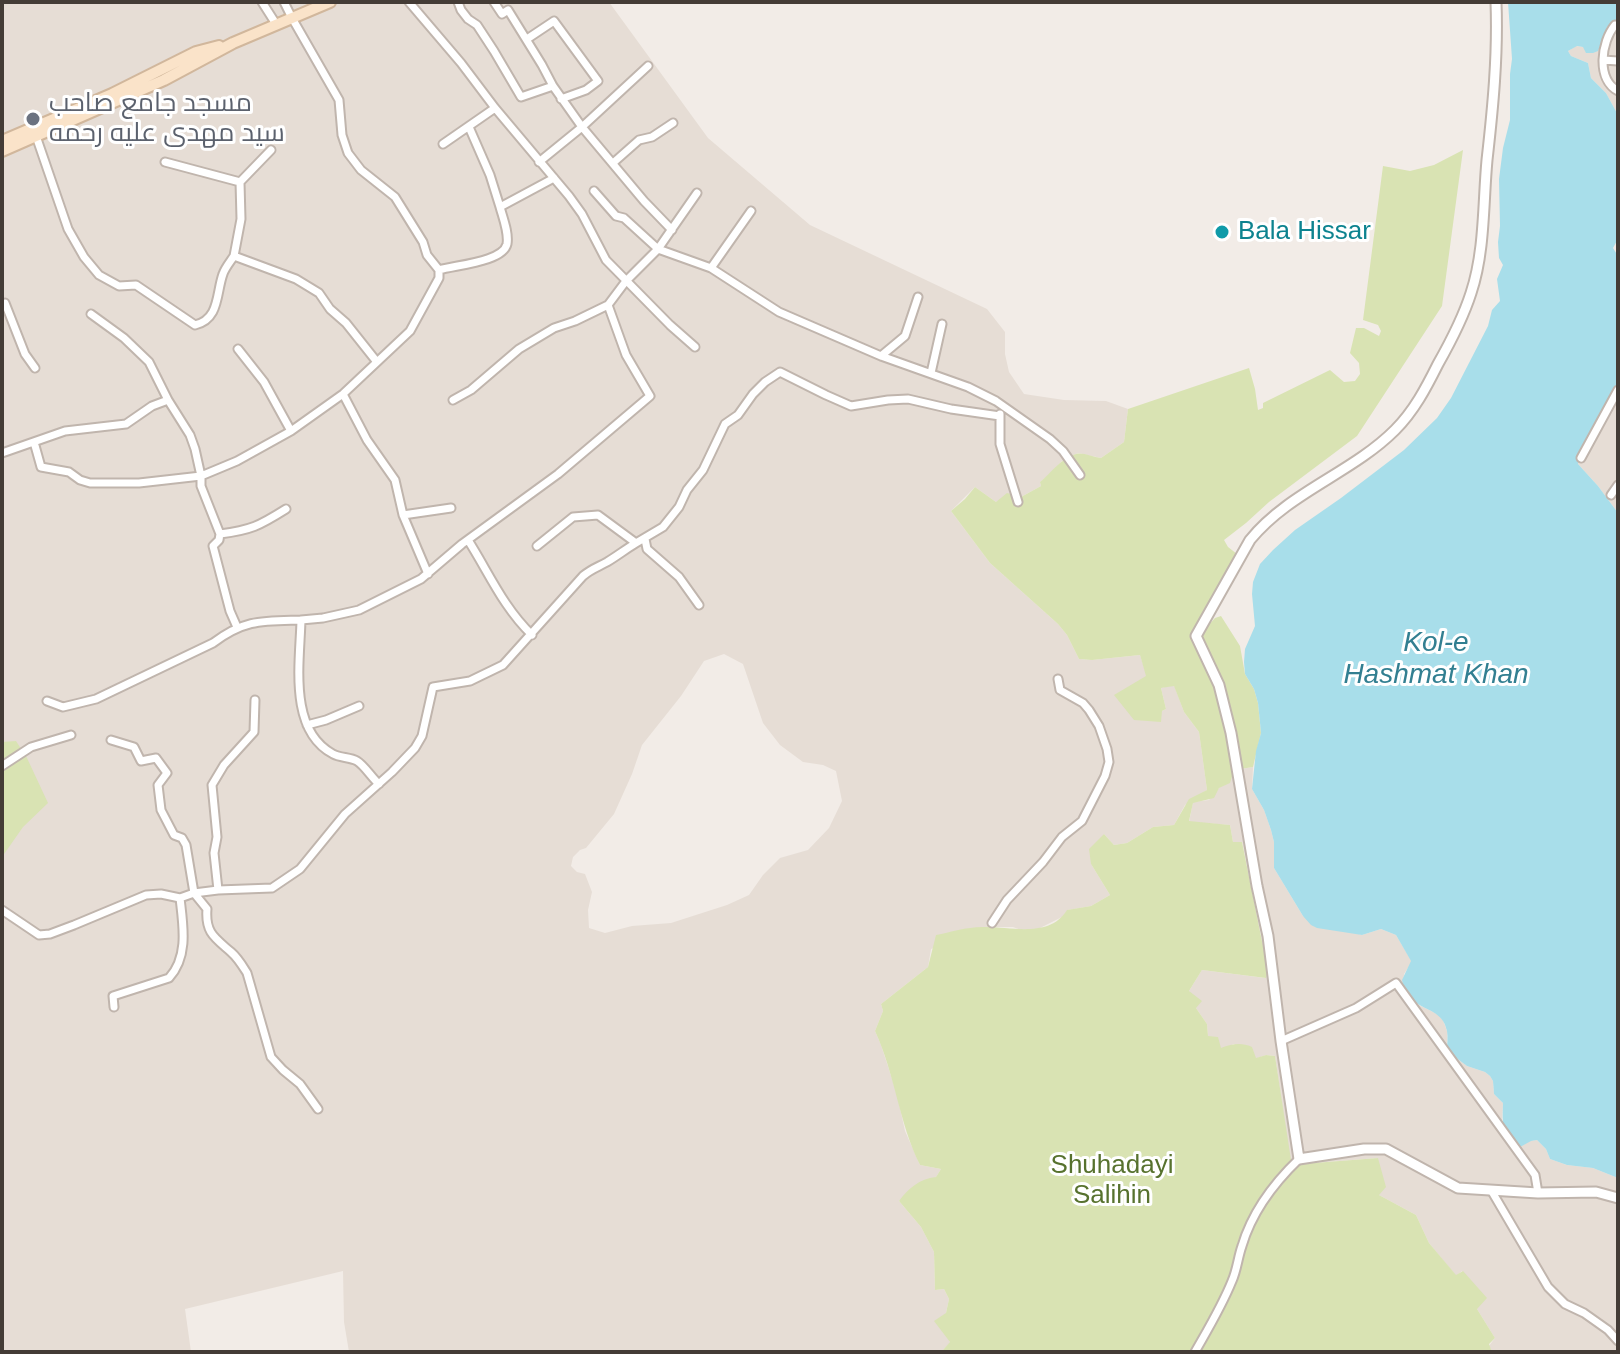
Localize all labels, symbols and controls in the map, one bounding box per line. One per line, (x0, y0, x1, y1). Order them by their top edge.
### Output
place label: مسجد جامع صاحب سید مهدی علیه رحمه (49, 88, 285, 150)
marker: مسجد جامع صاحب سید مهدی علیه رحمه (24, 110, 42, 128)
place label: Bala Hissar (1238, 216, 1371, 248)
marker: Bala Hissar (1213, 223, 1231, 241)
water label: Kol-e Hashmat Khan (1343, 626, 1529, 692)
park label: Shuhadayi Salihin (1051, 1150, 1173, 1212)

